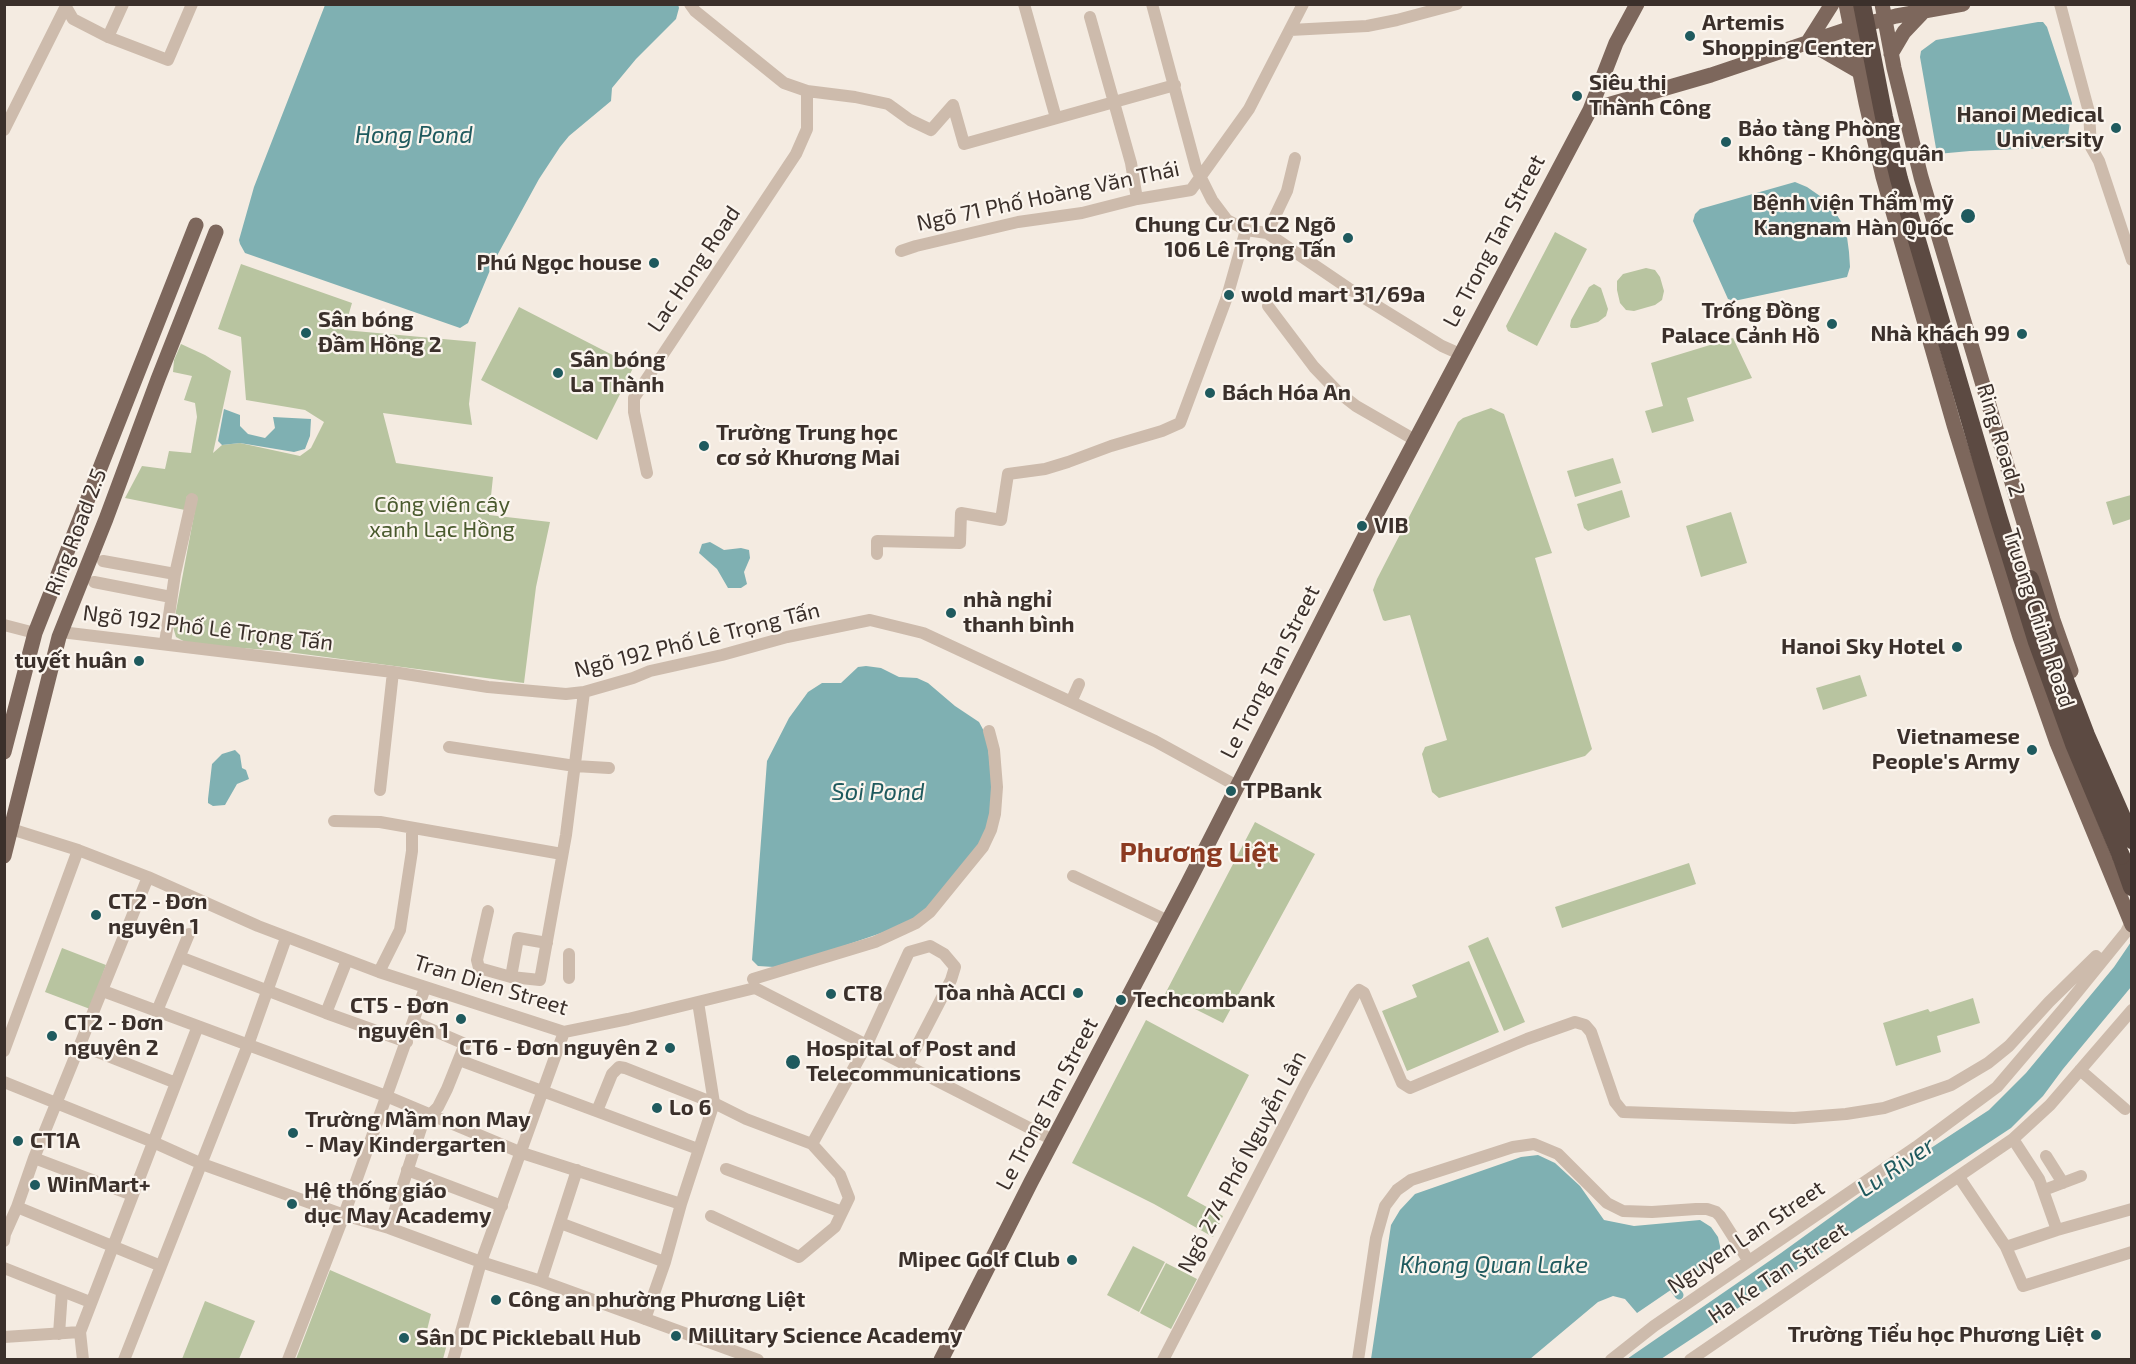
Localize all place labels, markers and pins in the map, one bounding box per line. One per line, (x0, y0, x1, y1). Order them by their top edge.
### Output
place label: Artemis Shopping Center (1702, 10, 1874, 62)
marker: Artemis Shopping Center (1683, 29, 1697, 43)
place label: Siêu thị Thành Công (1589, 70, 1711, 122)
marker: Siêu thị Thành Công (1570, 89, 1584, 103)
place label: Hanoi Medical University (1957, 102, 2104, 154)
place label: Bảo tàng Phòng không - Không quân (1738, 116, 1944, 168)
marker: Hanoi Medical University (2109, 121, 2123, 135)
marker: Bảo tàng Phòng không - Không quân (1719, 135, 1733, 149)
place label: Bệnh viện Thẩm mỹ Kangnam Hàn Quốc (1752, 190, 1954, 242)
marker: Bệnh viện Thẩm mỹ Kangnam Hàn Quốc (1959, 207, 1977, 225)
place label: Chung Cư C1 C2 Ngõ 106 Lê Trọng Tấn (1135, 212, 1336, 264)
marker: Chung Cư C1 C2 Ngõ 106 Lê Trọng Tấn (1341, 231, 1355, 245)
place label: Phú Ngọc house (477, 250, 642, 276)
marker: Phú Ngọc house (647, 256, 661, 270)
place label: wold mart 31/69a (1241, 282, 1425, 308)
marker: wold mart 31/69a (1222, 288, 1236, 302)
place label: Trống Đồng Palace Cảnh Hồ (1661, 298, 1820, 350)
place label: Sân bóng Đầm Hồng 2 (318, 307, 441, 358)
marker: Trống Đồng Palace Cảnh Hồ (1825, 317, 1839, 331)
place label: Nhà khách 99 (1870, 321, 2010, 347)
marker: Sân bóng Đầm Hồng 2 (299, 326, 313, 340)
marker: Nhà khách 99 (2015, 327, 2029, 341)
place label: Sân bóng La Thành (570, 347, 665, 398)
marker: Sân bóng La Thành (551, 366, 565, 380)
place label: Bách Hóa An (1222, 380, 1351, 406)
marker: Bách Hóa An (1203, 386, 1217, 400)
place label: Trường Trung học cơ sở Khương Mai (716, 420, 900, 472)
marker: Trường Trung học cơ sở Khương Mai (697, 439, 711, 453)
place label: VIB (1374, 513, 1409, 539)
marker: VIB (1355, 519, 1369, 533)
place label: nhà nghỉ thanh bình (963, 587, 1075, 638)
marker: nhà nghỉ thanh bình (944, 606, 958, 620)
place label: Hanoi Sky Hotel (1781, 634, 1945, 660)
marker: Hanoi Sky Hotel (1950, 640, 1964, 654)
place label: tuyết huân (14, 648, 127, 674)
marker: tuyết huân (132, 654, 146, 668)
place label: Vietnamese People's Army (1872, 724, 2020, 776)
marker: Vietnamese People's Army (2025, 743, 2039, 757)
place label: TPBank (1243, 778, 1322, 804)
marker: TPBank (1224, 784, 1238, 798)
place label: CT2 - Đơn nguyên 1 (108, 889, 208, 940)
marker: CT2 - Đơn nguyên 1 (89, 908, 103, 922)
place label: Tòa nhà ACCI (935, 980, 1066, 1006)
place label: CT8 (843, 981, 883, 1007)
marker: Tòa nhà ACCI (1071, 986, 1085, 1000)
marker: CT8 (824, 987, 838, 1001)
place label: Techcombank (1133, 987, 1275, 1013)
place label: CT5 - Đơn nguyên 1 (350, 993, 449, 1044)
marker: Techcombank (1114, 993, 1128, 1007)
place label: CT2 - Đơn nguyên 2 (64, 1010, 164, 1062)
marker: CT5 - Đơn nguyên 1 (454, 1012, 468, 1026)
marker: CT2 - Đơn nguyên 2 (45, 1029, 59, 1043)
place label: CT6 - Đơn nguyên 2 (459, 1035, 658, 1061)
place label: Hospital of Post and Telecommunications (806, 1036, 1021, 1088)
marker: CT6 - Đơn nguyên 2 (663, 1041, 677, 1055)
marker: Hospital of Post and Telecommunications (784, 1053, 802, 1071)
place label: Lo 6 (669, 1095, 711, 1121)
marker: Lo 6 (650, 1101, 664, 1115)
place label: Trường Mầm non May - May Kindergarten (305, 1107, 531, 1158)
marker: Trường Mầm non May - May Kindergarten (286, 1126, 300, 1140)
place label: CT1A (30, 1128, 80, 1154)
marker: CT1A (11, 1134, 25, 1148)
place label: WinMart+ (47, 1172, 151, 1198)
marker: WinMart+ (28, 1178, 42, 1192)
place label: Hệ thống giáo dục May Academy (304, 1178, 491, 1230)
marker: Hệ thống giáo dục May Academy (285, 1197, 299, 1211)
place label: Mipec Golf Club (898, 1247, 1060, 1273)
marker: Mipec Golf Club (1065, 1253, 1079, 1267)
place label: Công an phường Phương Liệt (508, 1287, 805, 1313)
marker: Công an phường Phương Liệt (489, 1293, 503, 1307)
place label: Trường Tiểu học Phương Liệt (1788, 1322, 2084, 1348)
place label: Millitary Science Academy (688, 1323, 962, 1349)
place label: Sân DC Pickleball Hub (416, 1325, 641, 1351)
marker: Trường Tiểu học Phương Liệt (2089, 1328, 2103, 1342)
marker: Millitary Science Academy (669, 1329, 683, 1343)
marker: Sân DC Pickleball Hub (397, 1331, 411, 1345)

